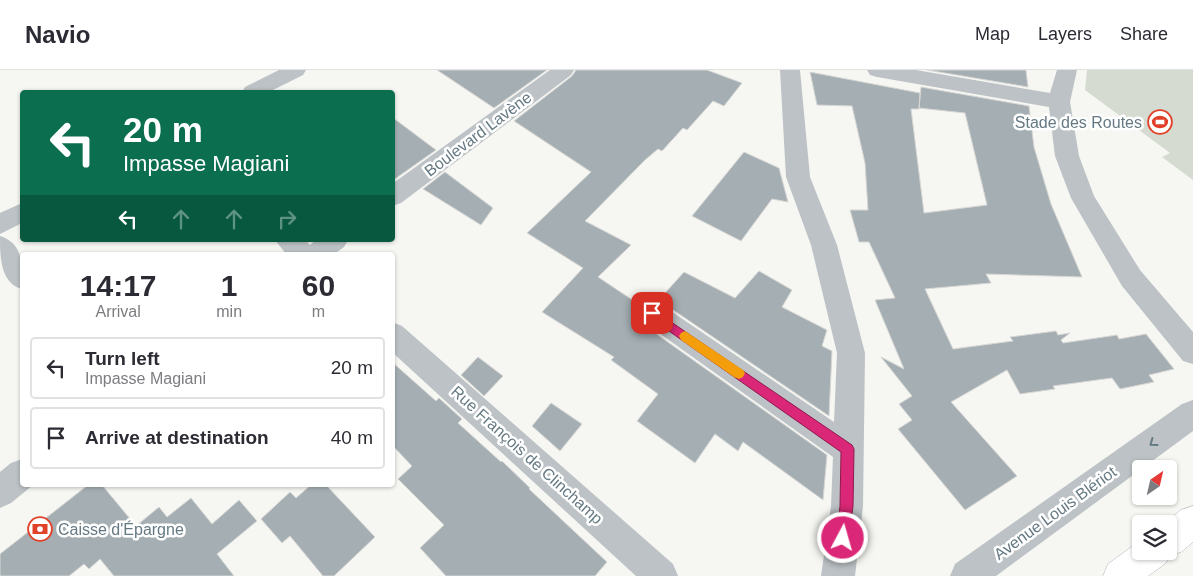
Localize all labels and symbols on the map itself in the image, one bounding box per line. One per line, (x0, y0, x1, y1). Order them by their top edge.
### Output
street label: Boulevard Lavène (421, 88, 535, 180)
sports icon: Stade des Routes (1147, 109, 1173, 135)
place label: Stade des Routes (1015, 114, 1142, 131)
pin (631, 292, 673, 334)
street label: Rue François de Clinchamp (448, 383, 606, 527)
one-way arrow (1150, 437, 1159, 445)
north arrow (1132, 460, 1178, 505)
street label: Avenue Louis Blériot (991, 463, 1120, 563)
position arrow (816, 511, 868, 563)
bank icon: Caisse d'Épargne (27, 516, 53, 542)
place label: Caisse d'Épargne (58, 520, 184, 538)

